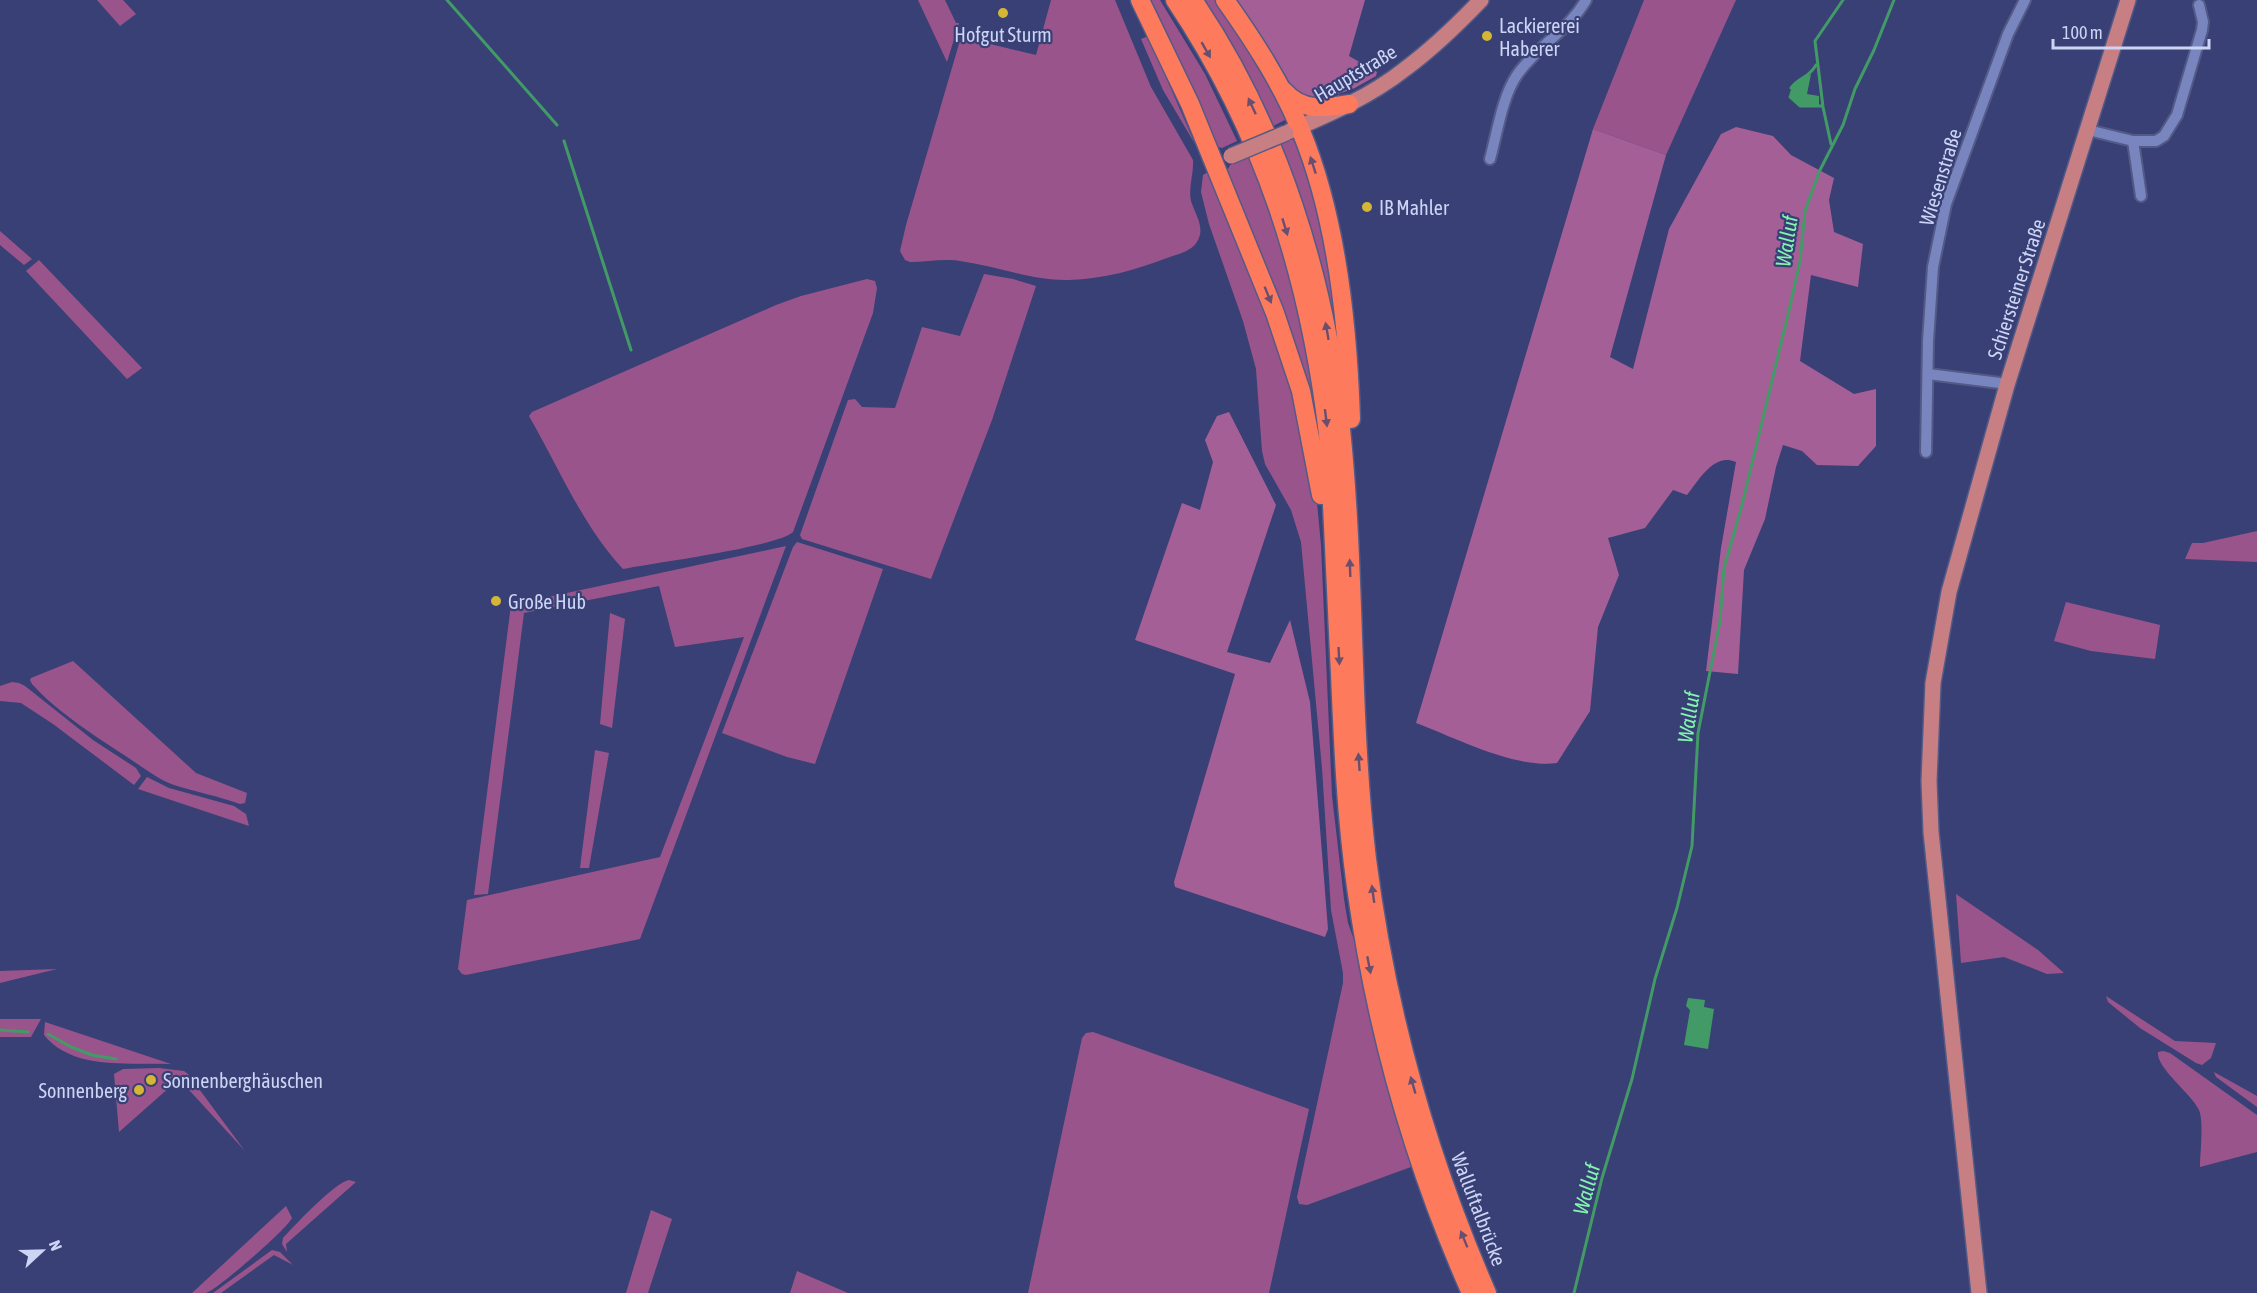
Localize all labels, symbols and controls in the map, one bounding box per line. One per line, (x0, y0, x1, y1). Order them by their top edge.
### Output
marker: Hofgut Sturm (996, 6, 1010, 20)
scale bar (2053, 12, 2209, 50)
place label: Lackiererei Haberer (1499, 14, 1580, 60)
text: 100 m (2062, 22, 2103, 43)
place label: Hofgut Sturm (954, 23, 1052, 46)
marker: Lackiererei Haberer (1480, 29, 1494, 43)
street label: Hauptstraße (1310, 39, 1400, 107)
one-way arrow (1200, 42, 1211, 58)
one-way arrow (1248, 98, 1257, 115)
street label: Wiesenstraße (1914, 126, 1966, 228)
one-way arrow (1308, 156, 1318, 174)
place label: IB Mahler (1379, 196, 1450, 219)
marker: IB Mahler (1360, 200, 1374, 214)
water label: Walluf (1770, 213, 1802, 268)
street label: Schiersteiner Straße (1982, 216, 2050, 362)
one-way arrow (1281, 218, 1290, 236)
one-way arrow (1264, 286, 1273, 304)
one-way arrow (1322, 321, 1331, 340)
one-way arrow (1321, 408, 1331, 427)
one-way arrow (1346, 558, 1355, 577)
place label: Große Hub (508, 590, 586, 613)
marker: Große Hub (489, 594, 503, 608)
one-way arrow (1335, 647, 1344, 666)
water label: Walluf (1672, 689, 1704, 744)
one-way arrow (1355, 753, 1364, 772)
one-way arrow (1368, 885, 1377, 904)
one-way arrow (1365, 956, 1374, 975)
place label: Sonnenberghäuschen (163, 1069, 323, 1092)
marker: Sonnenberghäuschen (144, 1073, 158, 1087)
one-way arrow (1408, 1076, 1417, 1094)
place label: Sonnenberg (39, 1079, 127, 1102)
marker: Sonnenberg (132, 1083, 146, 1097)
street label: Walluftalbrücke (1447, 1149, 1511, 1269)
water label: Walluf (1568, 1160, 1605, 1217)
north arrow (12, 1221, 72, 1281)
one-way arrow (1459, 1230, 1468, 1248)
text: N (46, 1238, 66, 1253)

